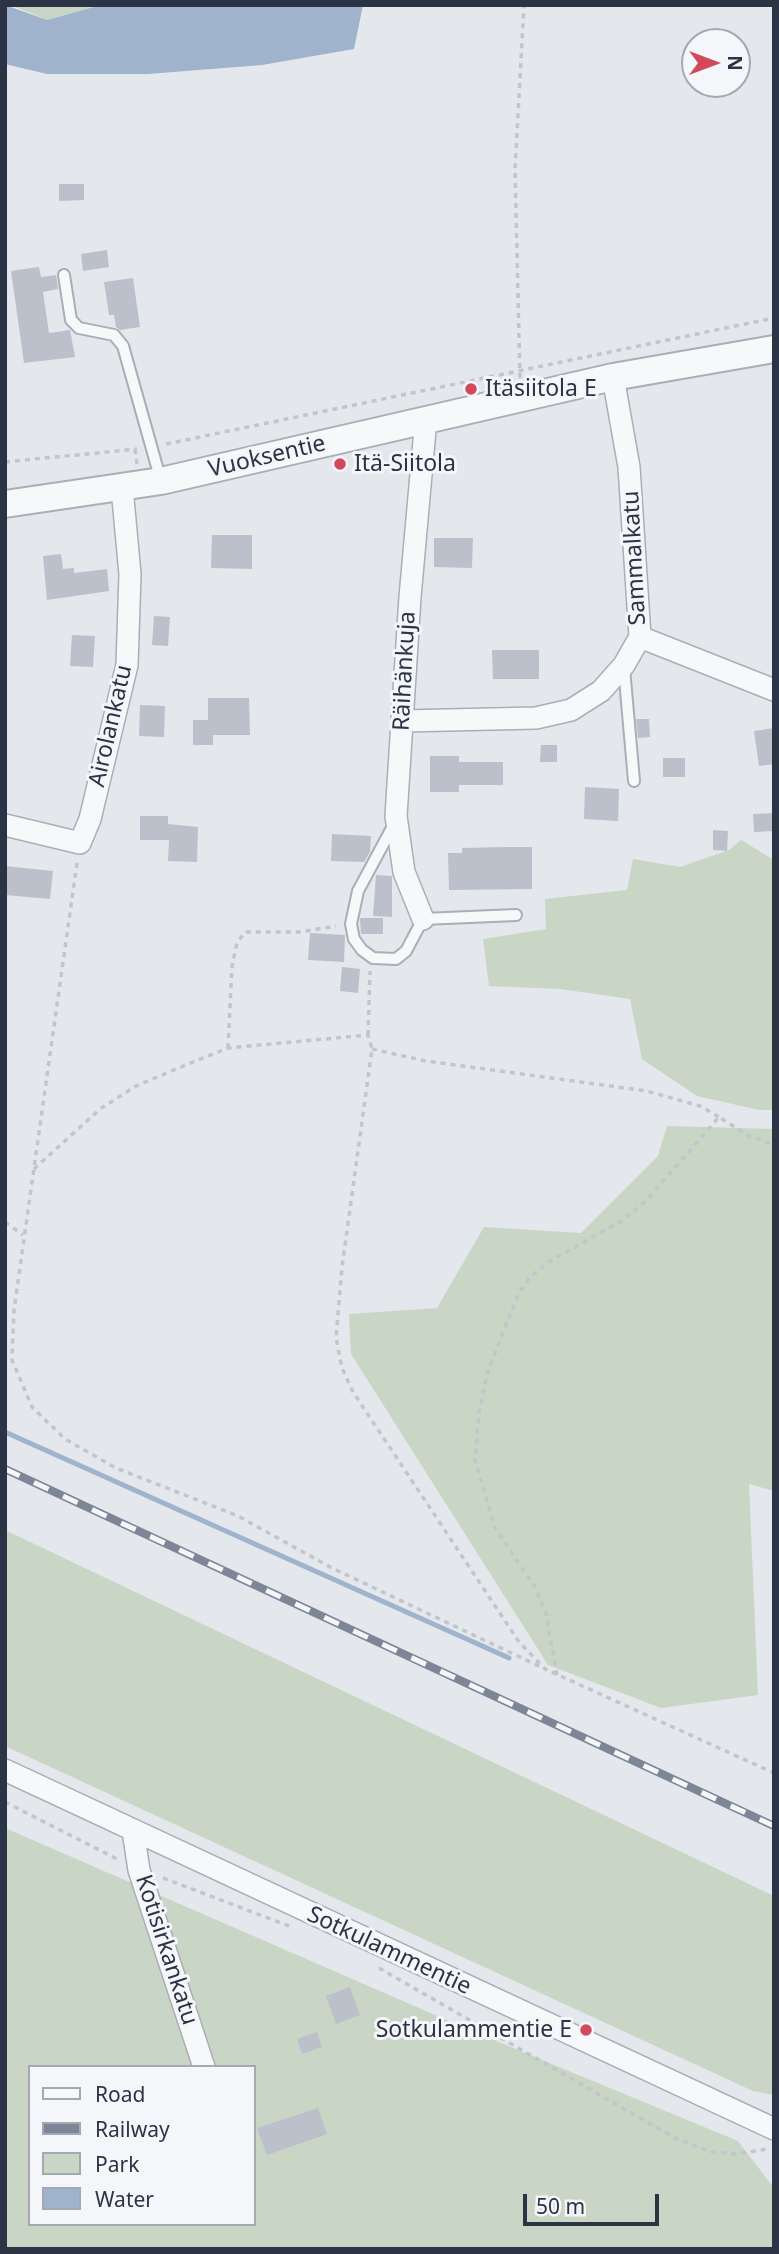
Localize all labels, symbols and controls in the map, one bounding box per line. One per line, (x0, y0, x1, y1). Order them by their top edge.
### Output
north arrow (681, 28, 751, 98)
text: N (722, 55, 748, 71)
place label: Itäsiitola E (485, 375, 597, 403)
marker: Itäsiitola E (463, 381, 479, 397)
street label: Vuoksentie (206, 430, 328, 484)
place label: Itä-Siitola (354, 450, 456, 478)
marker: Itä-Siitola (332, 456, 348, 472)
street label: Sammalkatu (618, 490, 652, 626)
street label: Räihänkuja (388, 610, 422, 732)
street label: Airolankatu (84, 662, 138, 790)
street label: Kotisirkankatu (129, 1872, 203, 2028)
street label: Sotkulammentie (303, 1901, 475, 2001)
place label: Sotkulammentie E (376, 2016, 572, 2044)
marker: Sotkulammentie E (578, 2022, 594, 2038)
legend (28, 2065, 256, 2226)
text: Road (95, 2080, 145, 2108)
text: Railway (95, 2115, 170, 2143)
text: Park (95, 2150, 139, 2178)
scale bar (527, 2180, 664, 2224)
text: Water (95, 2185, 154, 2213)
text: 50 m (536, 2192, 585, 2220)

